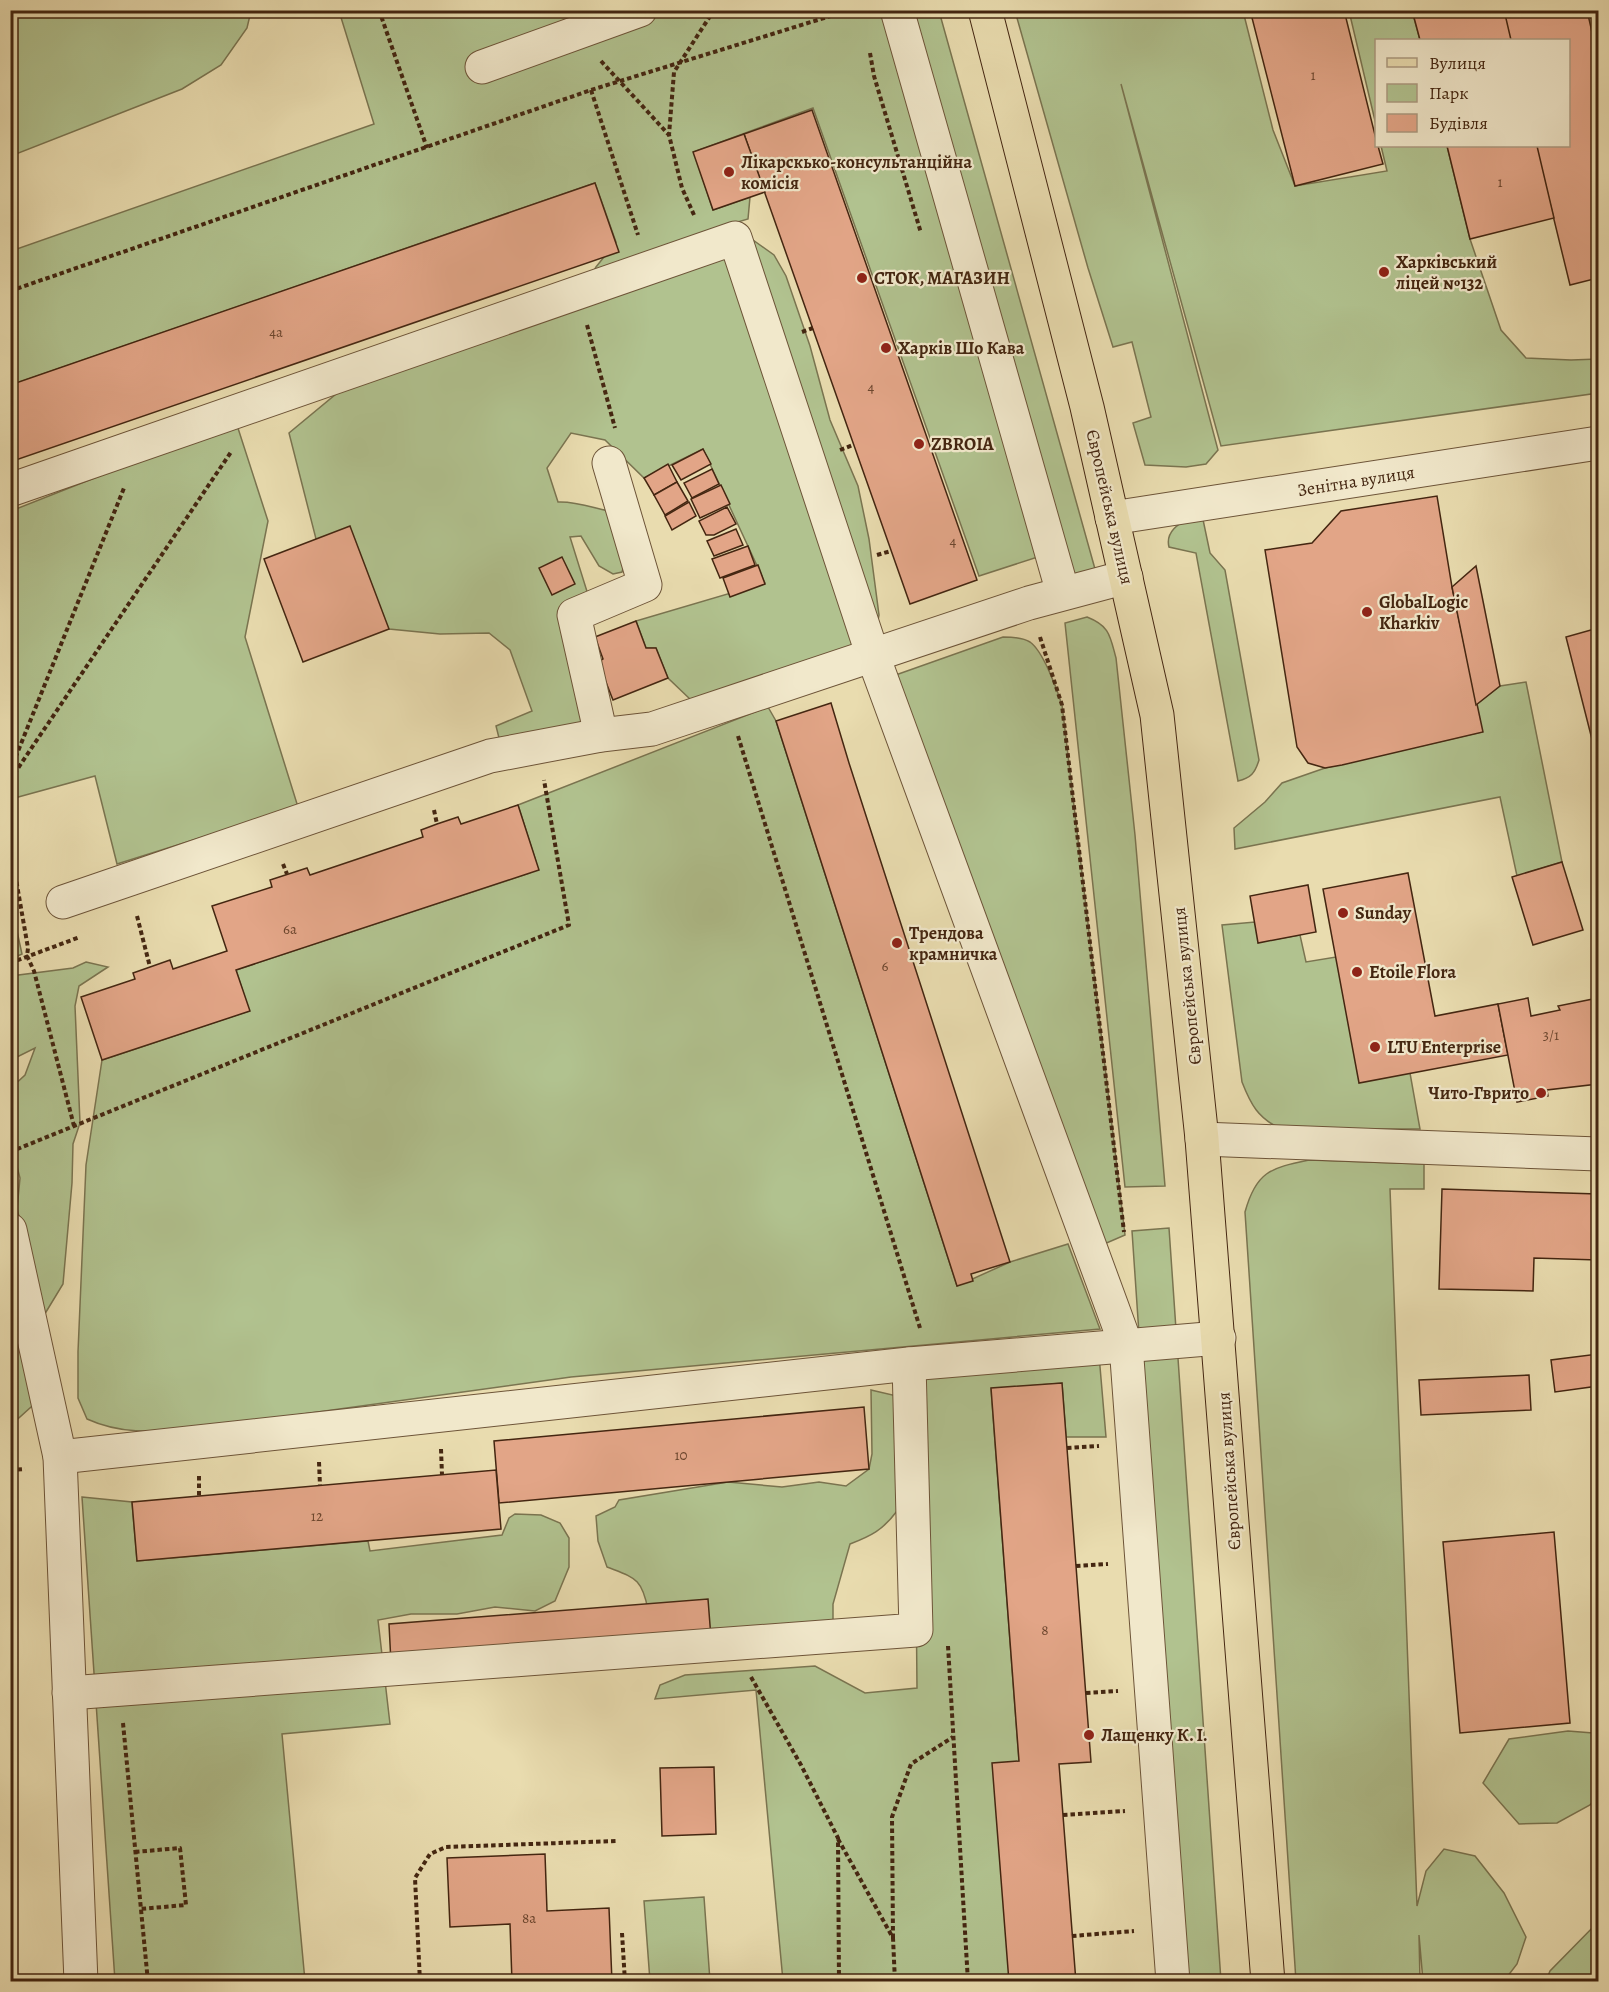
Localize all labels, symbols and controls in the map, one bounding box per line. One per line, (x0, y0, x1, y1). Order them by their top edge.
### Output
legend (1375, 39, 1570, 147)
text: Вулиця (1429, 51, 1486, 75)
house number: 1 (1310, 65, 1316, 85)
text: Парк (1429, 81, 1469, 105)
text: Будівля (1429, 111, 1488, 135)
place label: Лікарскько-консультанційна комісія (741, 150, 972, 195)
marker: Лікарскько-консультанційна комісія (722, 165, 736, 179)
house number: 1 (1497, 172, 1503, 192)
place label: Харківський ліцей №132 (1395, 250, 1497, 295)
marker: Харківський ліцей №132 (1377, 265, 1391, 279)
place label: СТОК, МАГАЗИН (874, 266, 1010, 290)
marker: СТОК, МАГАЗИН (855, 271, 869, 285)
house number: 4а (269, 322, 283, 342)
place label: Харків Шо Кава (898, 336, 1025, 360)
marker: Харків Шо Кава (879, 341, 893, 355)
house number: 4 (868, 377, 875, 397)
street label: Європейська вулиця (1081, 427, 1139, 587)
place label: ZBROIA (931, 432, 995, 456)
marker: ZBROIA (912, 437, 926, 451)
street label: Зенітна вулиця (1296, 460, 1416, 502)
house number: 4 (950, 531, 957, 551)
place label: GlobalLogic Kharkiv (1379, 590, 1469, 635)
marker: GlobalLogic Kharkiv (1360, 605, 1374, 619)
place label: Sunday (1355, 901, 1412, 925)
street label: Європейська вулиця (1167, 906, 1207, 1066)
marker: Sunday (1336, 906, 1350, 920)
house number: 6а (283, 919, 297, 939)
place label: Трендова крамничка (909, 921, 998, 966)
marker: Трендова крамничка (890, 936, 904, 950)
house number: 6 (882, 956, 889, 976)
place label: Etoile Flora (1369, 960, 1456, 984)
marker: Etoile Flora (1350, 965, 1364, 979)
house number: 3/1 (1543, 1025, 1559, 1045)
place label: LTU Enterprise (1387, 1035, 1501, 1059)
marker: LTU Enterprise (1368, 1040, 1382, 1054)
place label: Чито-Гврито (1428, 1081, 1529, 1105)
marker: Чито-Гврито (1534, 1086, 1548, 1100)
street label: Європейська вулиця (1212, 1391, 1246, 1551)
house number: 10 (674, 1445, 688, 1465)
house number: 12 (311, 1506, 323, 1526)
house number: 8 (1041, 1620, 1049, 1640)
place label: Лащенку К. І. (1101, 1723, 1208, 1747)
marker: Лащенку К. І. (1082, 1728, 1096, 1742)
house number: 8а (522, 1908, 536, 1928)

